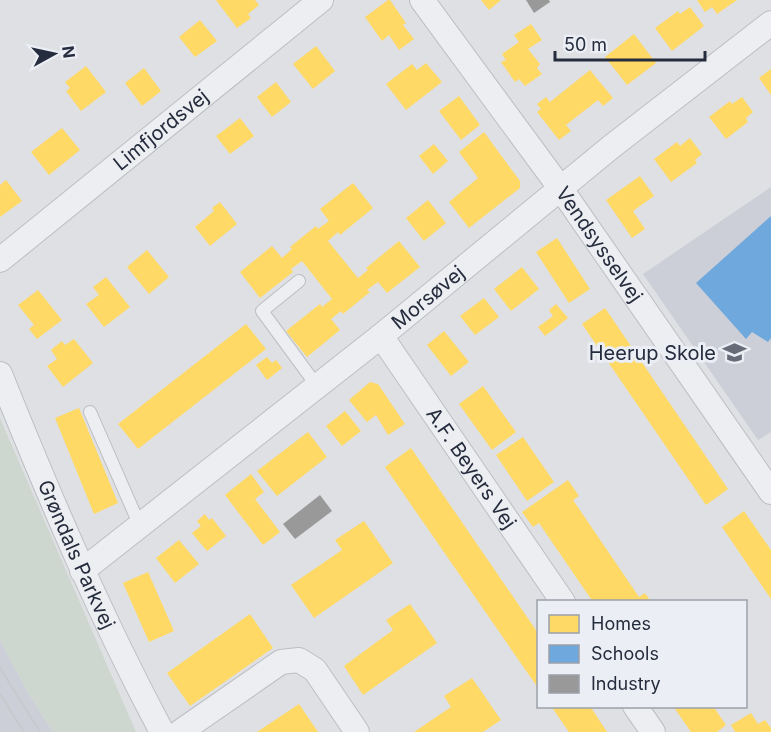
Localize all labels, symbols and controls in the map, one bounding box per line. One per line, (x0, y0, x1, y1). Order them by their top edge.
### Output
north arrow (24, 24, 84, 84)
scale bar (555, 24, 705, 62)
text: 50 m (564, 34, 607, 55)
text: N (58, 44, 80, 59)
street label: Limfjordsvej (108, 84, 213, 175)
street label: Vendsysselvej (551, 182, 648, 307)
street label: Morsøvej (387, 261, 469, 334)
school or university icon: Heerup Skole (721, 340, 747, 366)
place label: Heerup Skole (589, 341, 716, 365)
street label: A.F. Beyers Vej (421, 403, 521, 533)
street label: Grøndals Parkvej (33, 476, 120, 633)
legend (537, 600, 747, 708)
text: Homes (591, 613, 651, 634)
text: Schools (591, 643, 659, 664)
text: Industry (591, 673, 661, 694)

